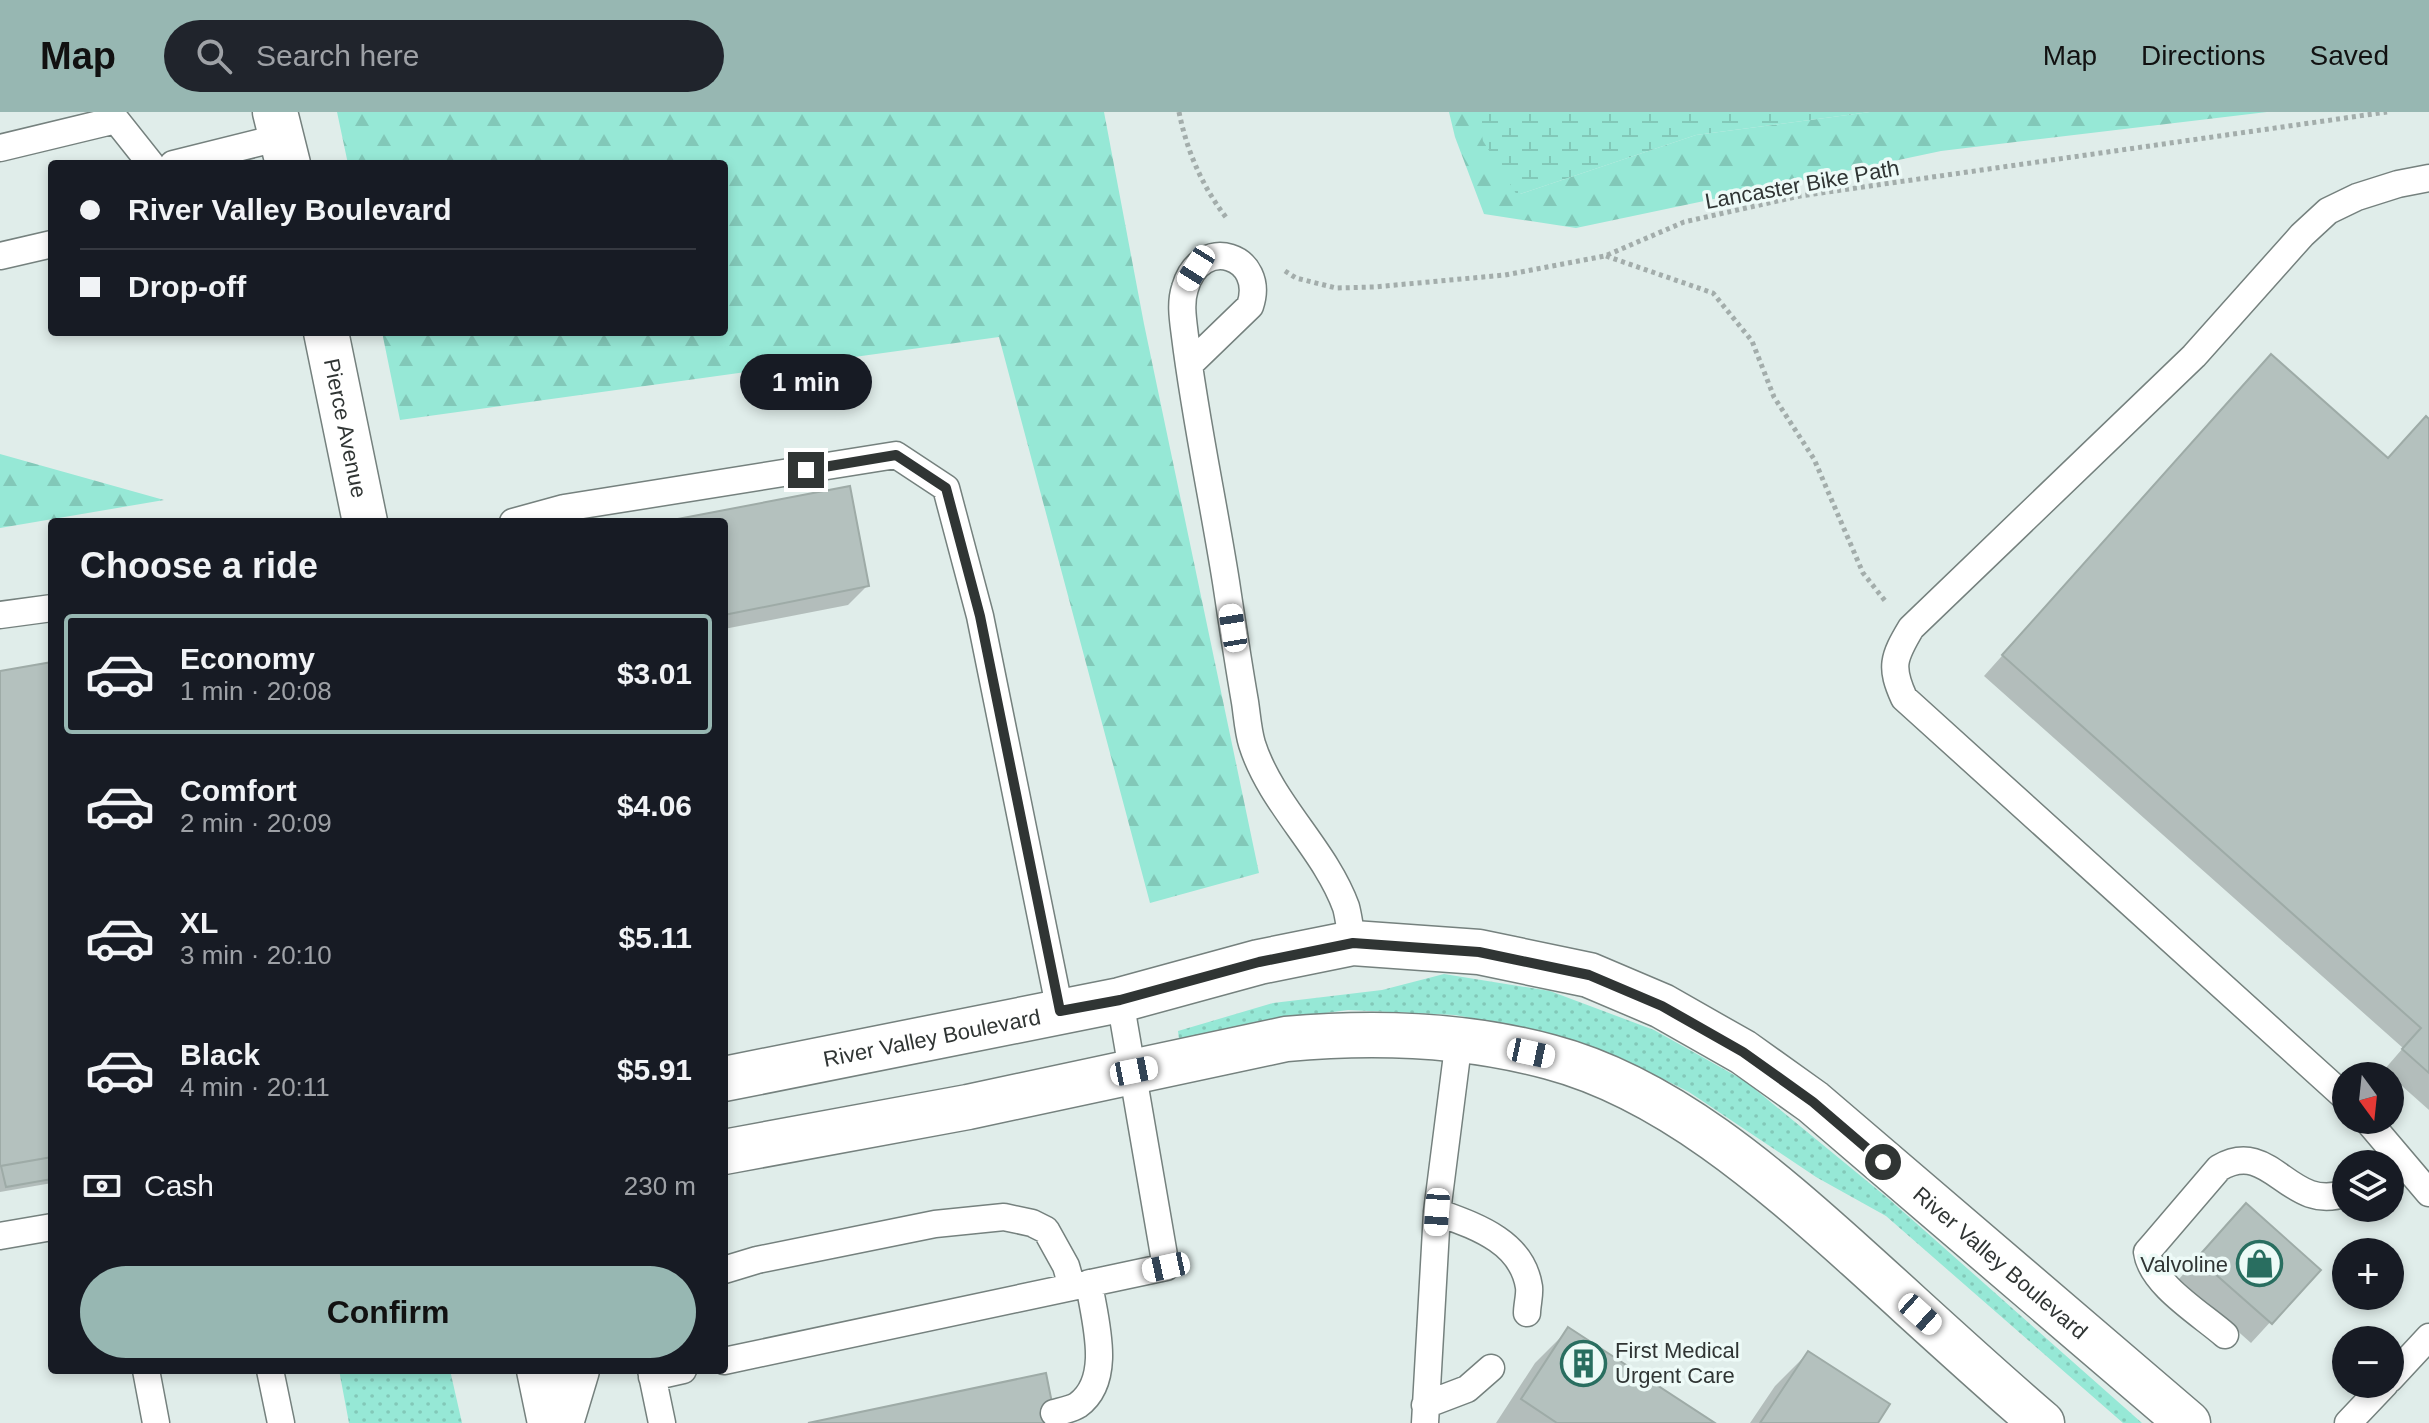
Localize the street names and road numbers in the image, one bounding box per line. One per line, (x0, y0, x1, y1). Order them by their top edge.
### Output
street label: Lancaster Bike Path (1703, 155, 1901, 214)
street label: Pierce Avenue (319, 356, 372, 500)
street label: River Valley Boulevard (821, 1004, 1043, 1072)
street label: River Valley Boulevard (1908, 1182, 2092, 1344)

